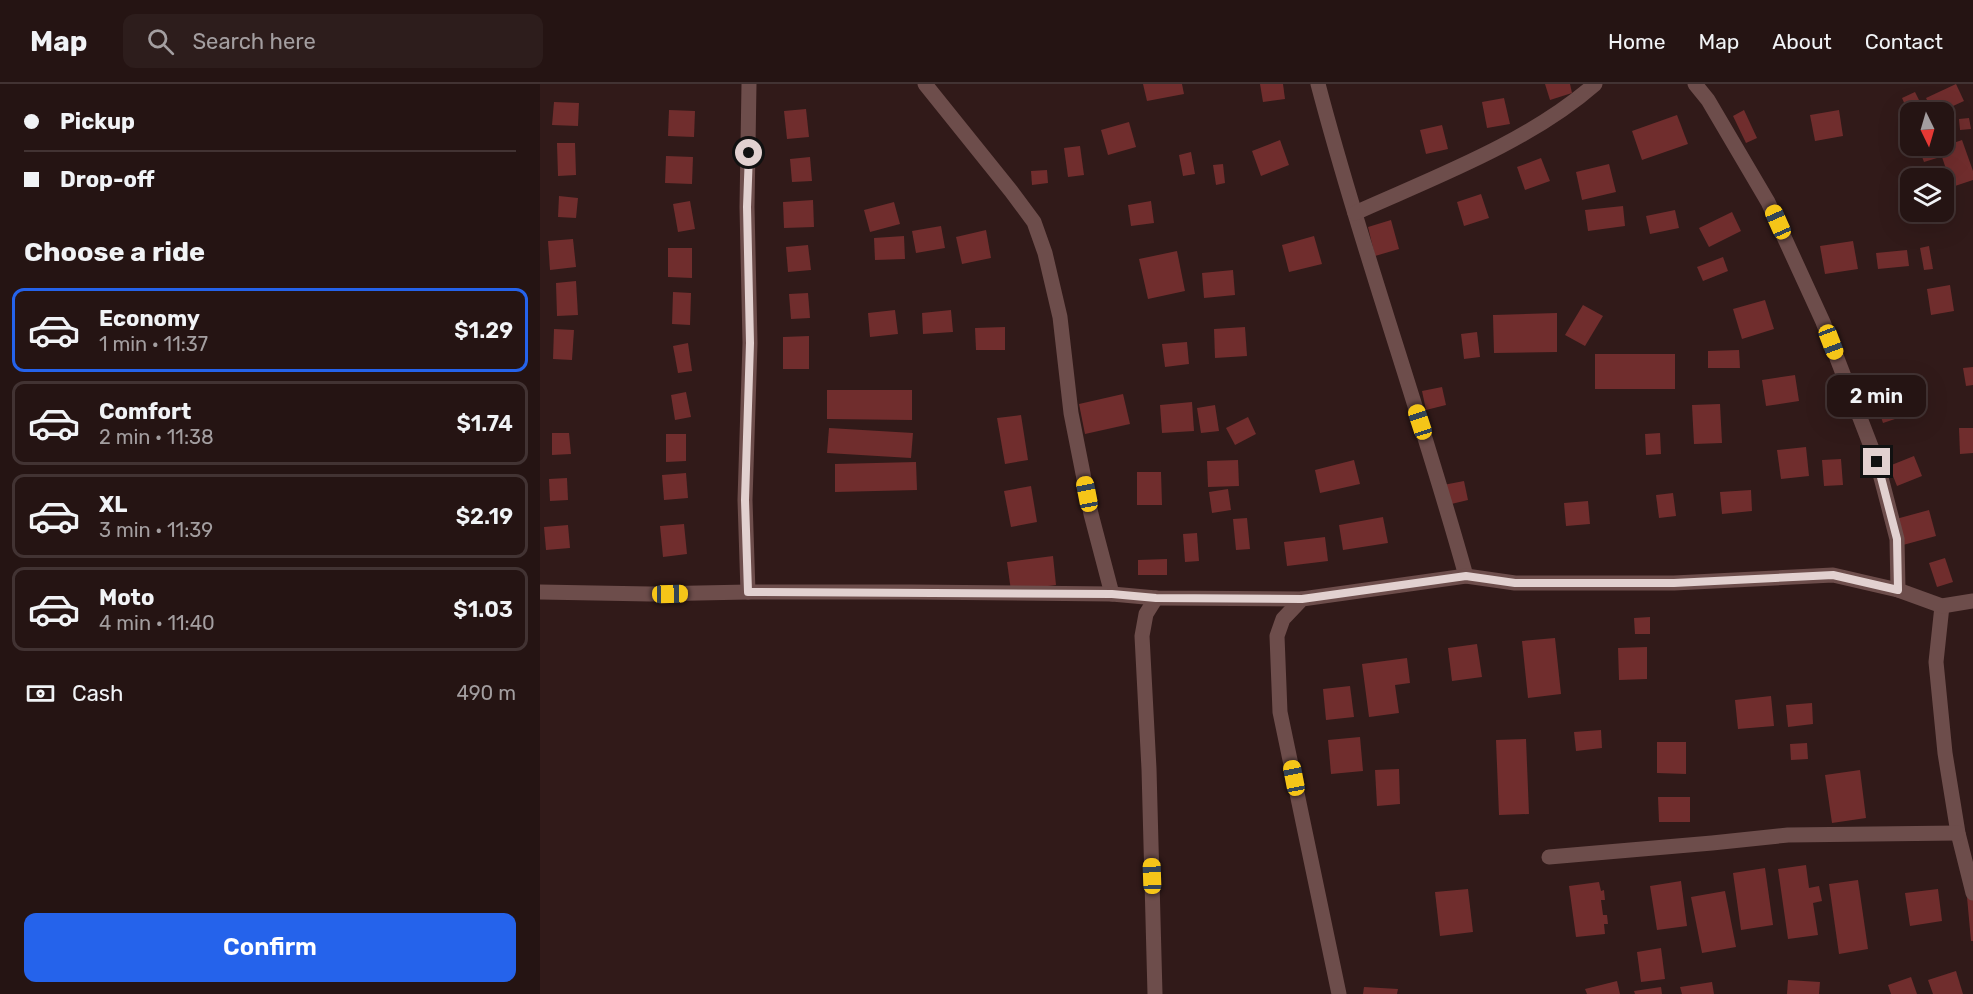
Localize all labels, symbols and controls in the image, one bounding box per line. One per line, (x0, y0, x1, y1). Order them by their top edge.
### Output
search box (123, 14, 543, 68)
text: Map (30, 25, 87, 58)
icon: search (144, 25, 177, 58)
text: Search here (192, 28, 316, 55)
text: Home (1608, 29, 1665, 54)
text: Map (1698, 29, 1739, 54)
text: About (1772, 29, 1832, 54)
text: Contact (1865, 29, 1943, 54)
north arrow (1900, 102, 1954, 156)
map controls (1900, 102, 1954, 222)
text: Pickup (60, 108, 135, 135)
route start (735, 139, 762, 166)
text: Drop-off (60, 166, 155, 193)
button: layers (1900, 168, 1954, 222)
car (1762, 202, 1794, 242)
text: Choose a ride (24, 236, 205, 268)
icon: car (27, 303, 81, 357)
text: Economy (99, 305, 200, 332)
text: $1.29 (454, 317, 513, 344)
car (1816, 322, 1846, 362)
text: 1 min · 11:37 (99, 332, 208, 356)
callout: 2 min (1828, 375, 1926, 417)
text: 2 min (1850, 384, 1903, 408)
icon: car (27, 396, 81, 450)
text: Comfort (99, 398, 191, 425)
car (1406, 402, 1434, 442)
text: $1.74 (456, 410, 513, 437)
text: 2 min · 11:38 (99, 425, 214, 449)
route end (1863, 448, 1890, 475)
car (1075, 475, 1099, 513)
icon: car (27, 489, 81, 543)
text: XL (99, 491, 127, 518)
text: $2.19 (456, 503, 513, 530)
text: 3 min · 11:39 (99, 518, 213, 542)
icon: car (27, 582, 81, 636)
text: Moto (99, 584, 154, 611)
car (652, 585, 688, 603)
text: $1.03 (453, 596, 513, 623)
text: 4 min · 11:40 (99, 611, 215, 635)
icon: cash (24, 677, 57, 710)
text: Cash (72, 680, 123, 707)
text: 490 m (457, 681, 516, 705)
car (1282, 759, 1306, 797)
car (1142, 858, 1162, 894)
button: Confirm (24, 913, 516, 982)

